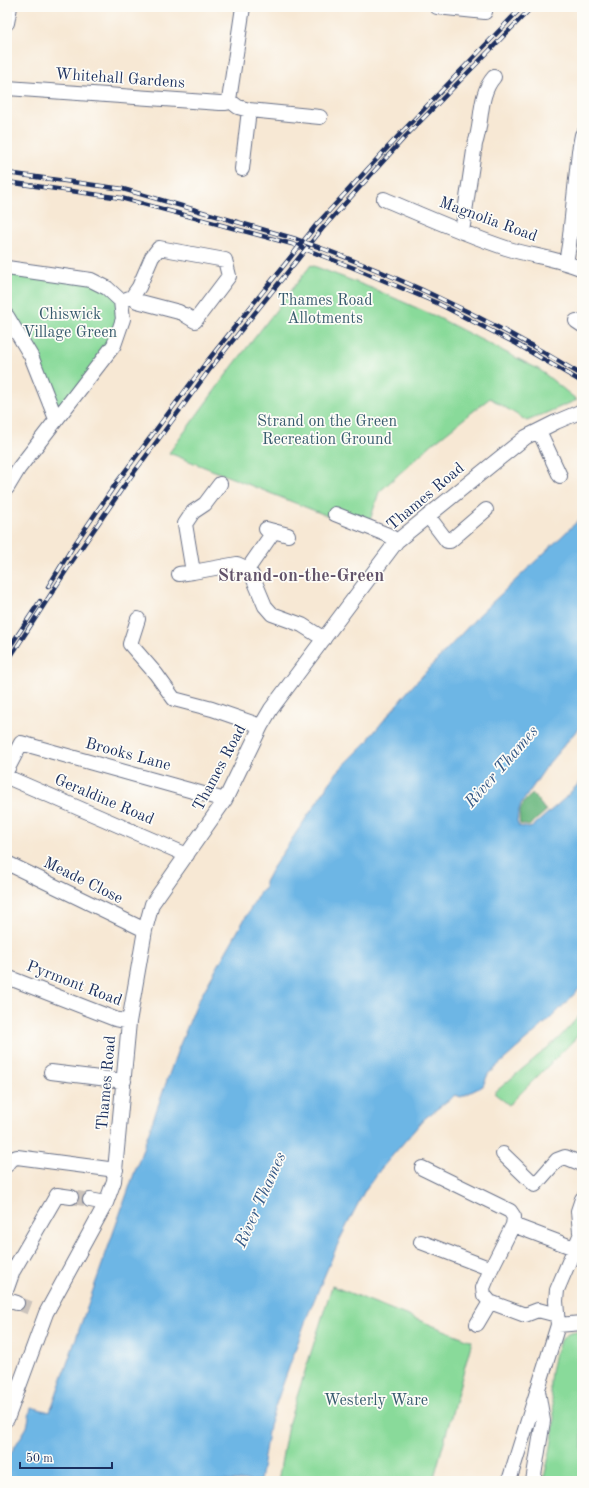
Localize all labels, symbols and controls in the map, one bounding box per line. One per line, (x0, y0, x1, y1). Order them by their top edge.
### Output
street label: Whitehall Gardens (55, 66, 185, 92)
street label: Magnolia Road (437, 195, 539, 245)
park label: Thames Road Allotments (277, 293, 373, 327)
park label: Chiswick Village Green (23, 307, 118, 341)
park label: Strand on the Green Recreation Ground (257, 414, 397, 448)
street label: Thames Road (384, 460, 468, 534)
district label: Strand-on-the-Green (218, 567, 384, 585)
street label: Thames Road (191, 722, 249, 814)
water label: River Thames (461, 723, 542, 812)
street label: Brooks Lane (84, 736, 172, 774)
street label: Geraldine Road (52, 772, 156, 828)
street label: Meade Close (41, 855, 125, 907)
street label: Pyrmont Road (24, 958, 124, 1010)
street label: Thames Road (95, 1035, 119, 1131)
water label: River Thames (232, 1150, 290, 1251)
park label: Westerly Ware (324, 1393, 428, 1409)
scale bar (20, 1444, 112, 1470)
text: 50 m (26, 1452, 53, 1465)

